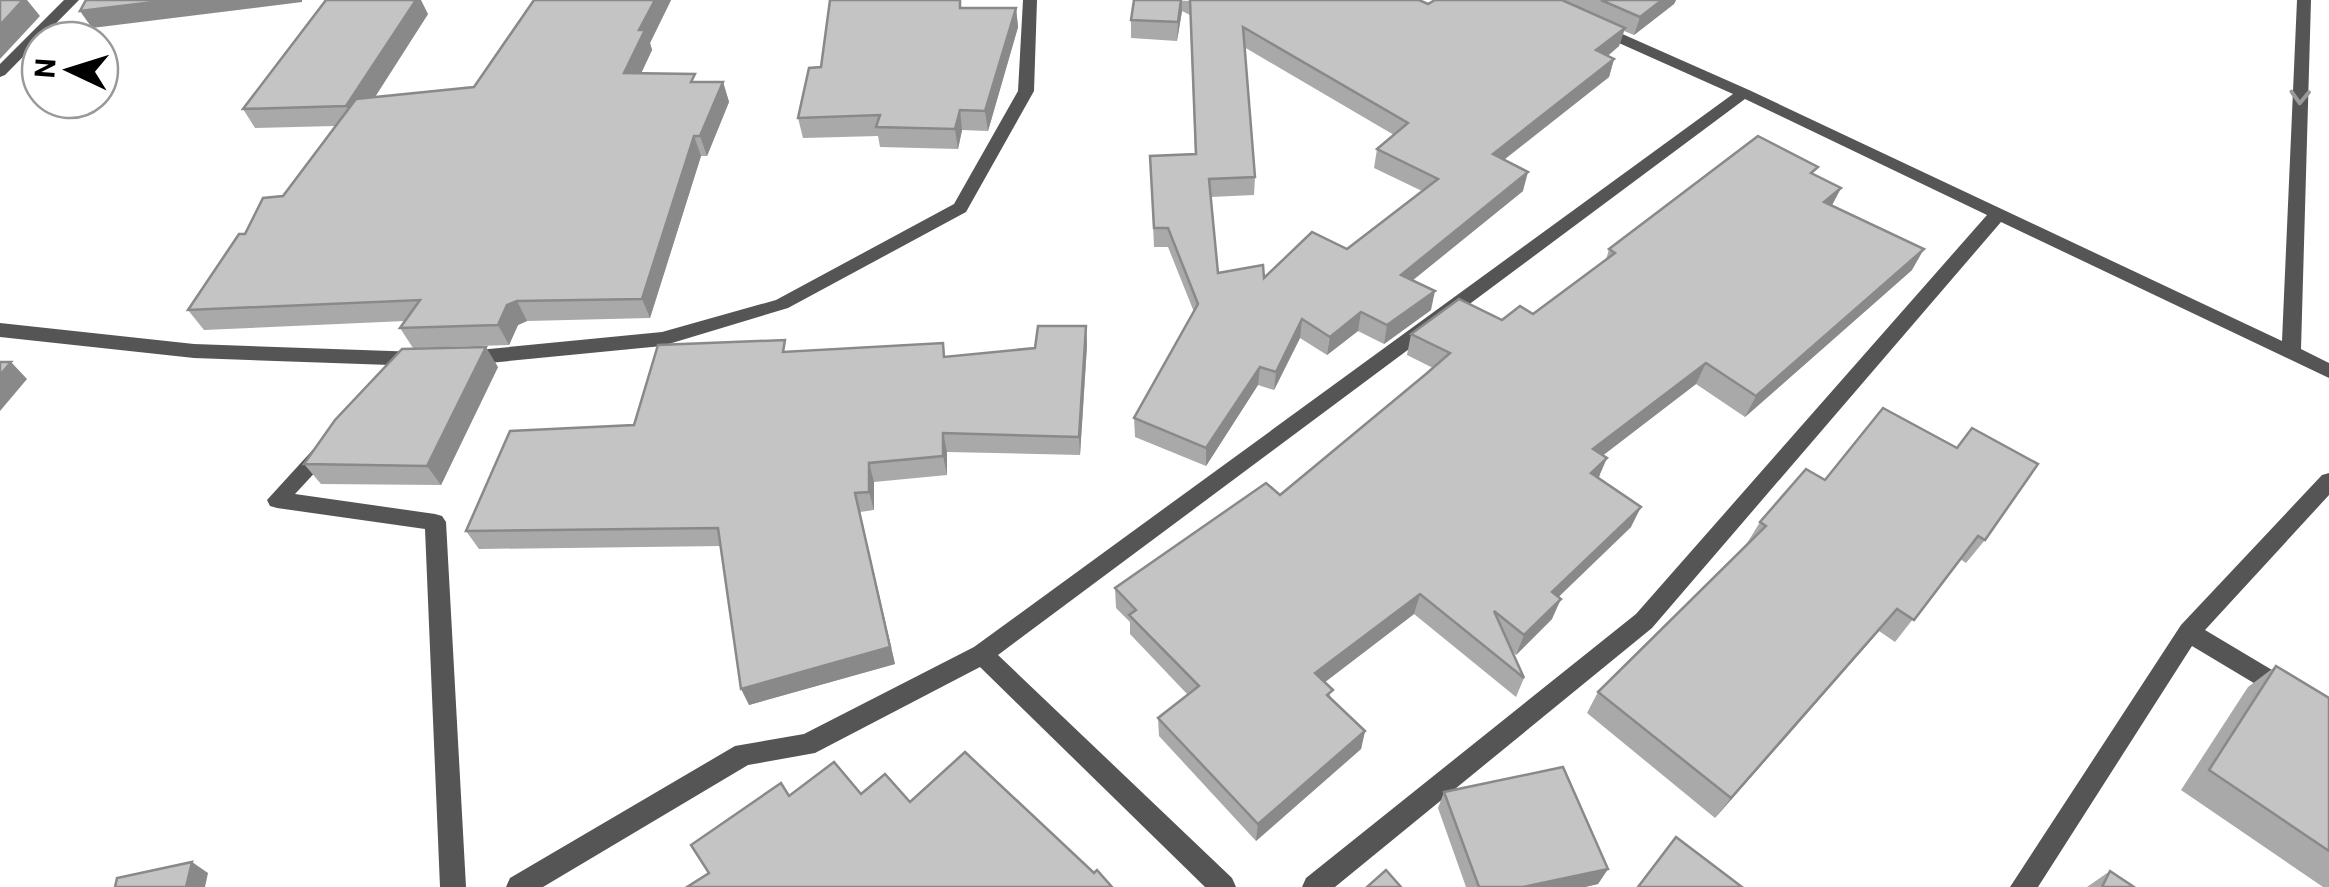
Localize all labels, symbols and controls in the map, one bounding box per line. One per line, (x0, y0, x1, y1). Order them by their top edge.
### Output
north arrow (20, 20, 120, 120)
text: N (28, 57, 63, 79)
one-way arrow (2290, 90, 2311, 106)

